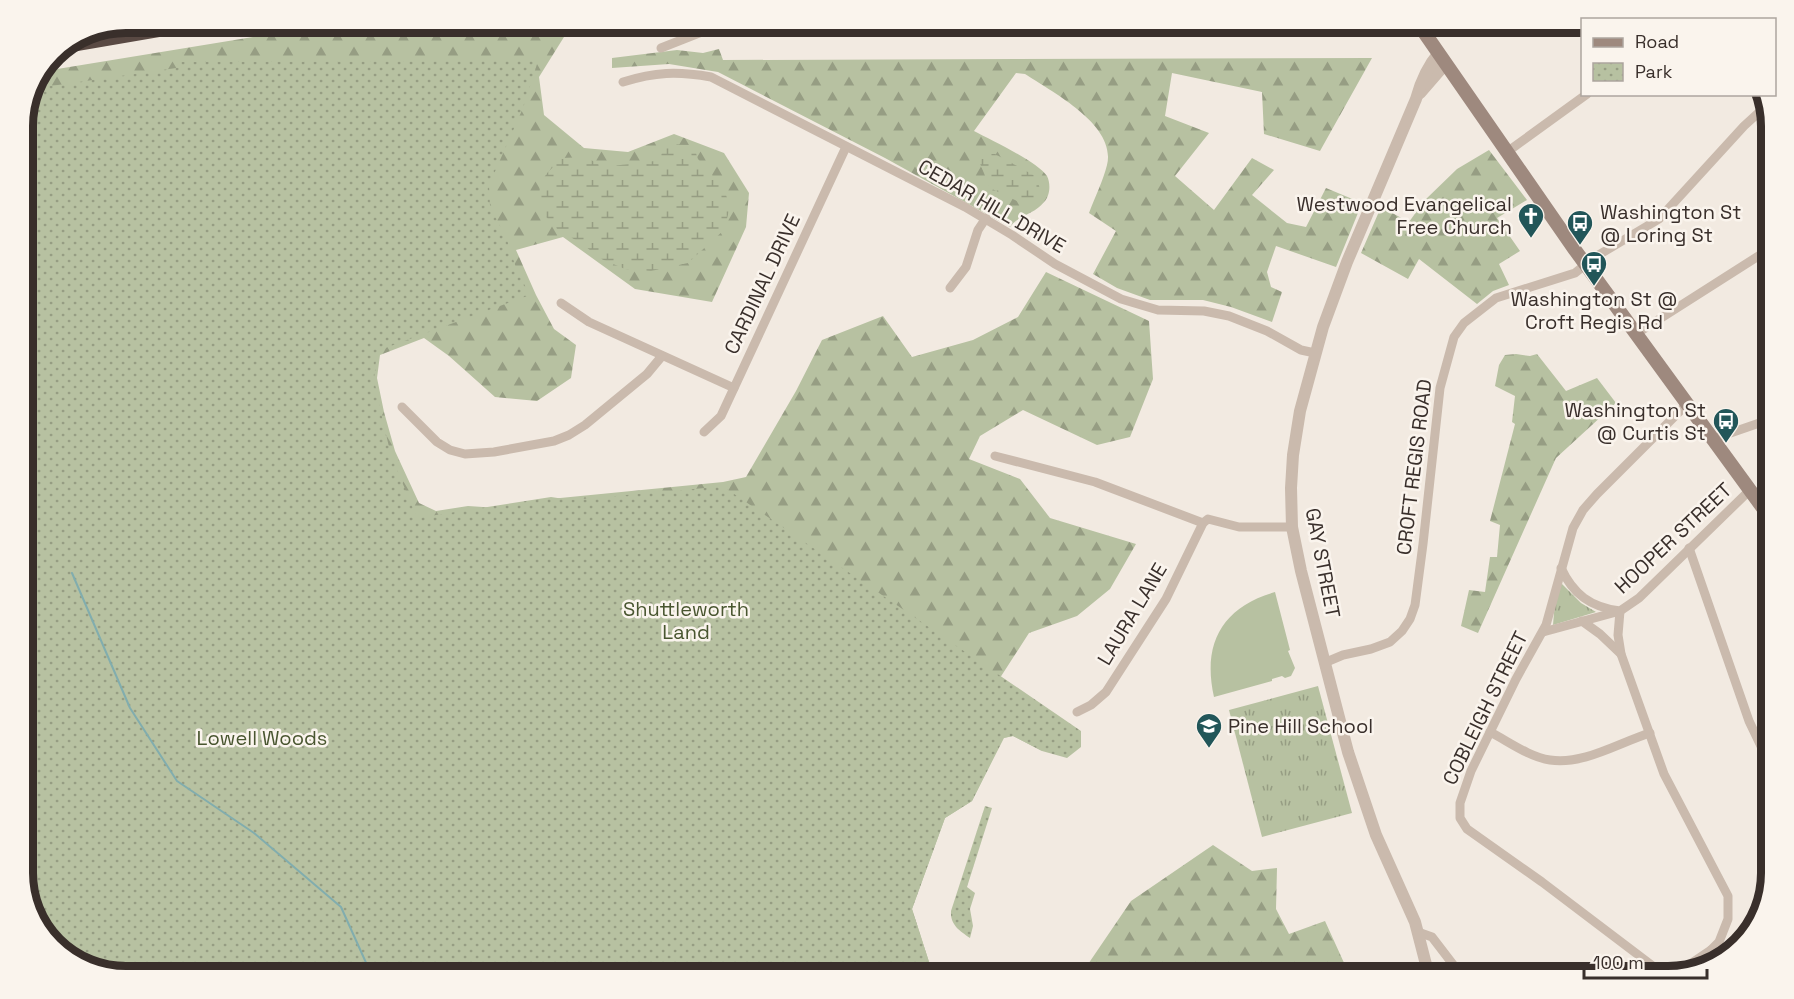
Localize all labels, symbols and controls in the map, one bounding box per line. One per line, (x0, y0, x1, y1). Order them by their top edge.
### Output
legend (1581, 18, 1776, 96)
text: Road (1635, 30, 1679, 53)
text: Park (1635, 60, 1673, 83)
street label: CEDAR HILL DRIVE (913, 153, 1071, 259)
place label: Westwood Evangelical Free Church (1297, 191, 1512, 240)
place label: Washington St @ Loring St (1600, 199, 1742, 248)
church icon: Westwood Evangelical Free Church (1516, 201, 1546, 239)
bus stop icon: Washington St @ Loring St (1565, 208, 1595, 246)
street label: CARDINAL DRIVE (718, 210, 806, 358)
bus stop icon: Washington St @ Croft Regis Rd (1579, 249, 1609, 287)
place label: Washington St @ Croft Regis Rd (1510, 286, 1678, 335)
street label: CROFT REGIS ROAD (1390, 378, 1438, 556)
place label: Washington St @ Curtis St (1564, 397, 1706, 446)
bus stop icon: Washington St @ Curtis St (1711, 406, 1741, 444)
street label: HOOPER STREET (1609, 477, 1737, 599)
street label: GAY STREET (1300, 506, 1346, 621)
street label: LAURA LANE (1091, 558, 1173, 670)
park label: Shuttleworth Land (623, 596, 749, 645)
street label: COBLEIGH STREET (1437, 627, 1534, 789)
school or university icon: Pine Hill School (1194, 711, 1224, 749)
place label: Pine Hill School (1228, 713, 1373, 739)
park label: Lowell Woods (197, 725, 327, 751)
scale bar (1584, 942, 1707, 980)
text: 100 m (1593, 951, 1644, 974)

